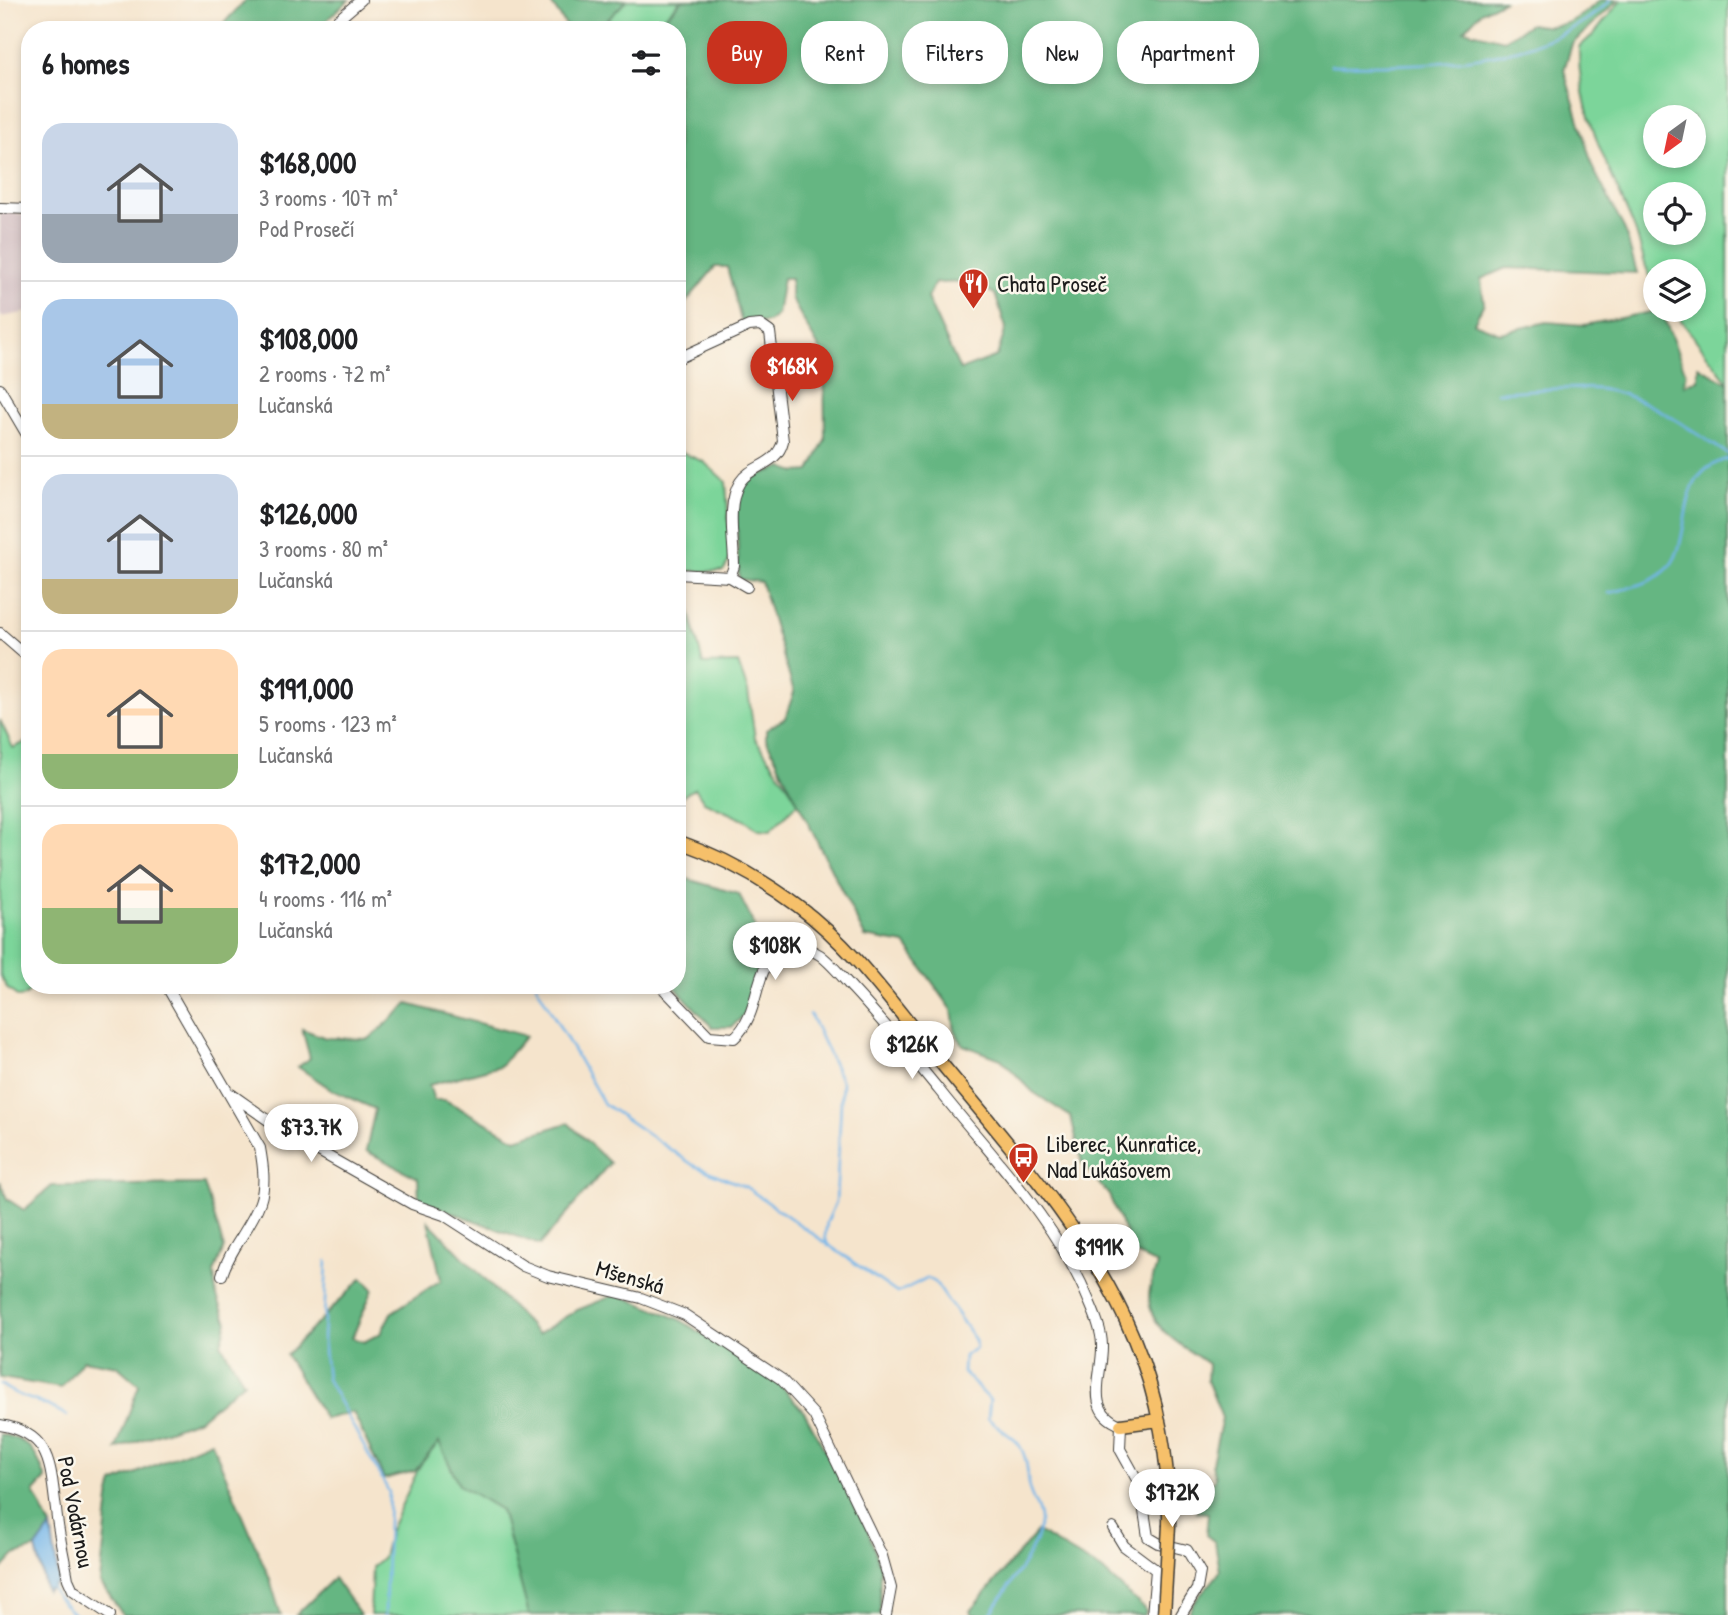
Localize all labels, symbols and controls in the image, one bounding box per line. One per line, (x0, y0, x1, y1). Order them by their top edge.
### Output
chip: Buy (707, 21, 787, 84)
chip: Rent (801, 21, 888, 84)
chip: Filters (902, 21, 1008, 84)
chip: New (1022, 21, 1103, 84)
chip: Apartment (1117, 21, 1259, 84)
text: 6 homes (42, 43, 129, 83)
icon: filters (627, 44, 665, 82)
north arrow (1643, 105, 1706, 168)
map controls (1643, 105, 1706, 322)
text: $168,000 (259, 142, 356, 182)
icon: home (98, 151, 182, 235)
text: 3 rooms · 107 m² (259, 182, 398, 213)
button: locate (1643, 182, 1706, 245)
text: Pod Prosečí (259, 213, 355, 244)
button: layers (1643, 259, 1706, 322)
restaurant icon: Chata Proseč (957, 267, 991, 311)
place label: Chata Proseč (997, 268, 1107, 299)
text: $108,000 (259, 318, 358, 358)
icon: home (98, 327, 182, 411)
pin: $168K (743, 344, 841, 403)
text: $168K (766, 350, 818, 381)
text: 2 rooms · 72 m² (259, 358, 391, 389)
text: Lučanská (259, 389, 333, 420)
text: $126,000 (259, 493, 358, 533)
icon: home (98, 502, 182, 586)
text: 3 rooms · 80 m² (259, 533, 388, 564)
text: Lučanská (259, 564, 333, 595)
text: $191,000 (259, 668, 353, 708)
icon: home (98, 677, 182, 761)
text: 5 rooms · 123 m² (259, 708, 397, 739)
text: Lučanská (259, 739, 333, 770)
text: $172,000 (259, 843, 360, 883)
icon: home (98, 852, 182, 936)
text: 4 rooms · 116 m² (259, 883, 392, 914)
text: Lučanská (259, 914, 333, 945)
pin: $108K (726, 922, 824, 982)
text: $108K (749, 929, 801, 960)
pin: $126K (863, 1021, 961, 1081)
text: $126K (886, 1028, 938, 1059)
pin: $73.7K (254, 1104, 368, 1164)
text: $73.7K (280, 1111, 342, 1142)
place label: Liberec, Kunratice, Nad Lukášovem (1047, 1128, 1202, 1185)
bus stop icon: Liberec, Kunratice, Nad Lukášovem (1007, 1140, 1041, 1184)
pin: $191K (1050, 1224, 1148, 1284)
text: $191K (1075, 1231, 1123, 1262)
street label: Mšenská (592, 1252, 668, 1301)
street label: Pod Vodárnou (51, 1454, 102, 1570)
pin: $172K (1123, 1470, 1221, 1529)
text: $172K (1145, 1476, 1199, 1507)

